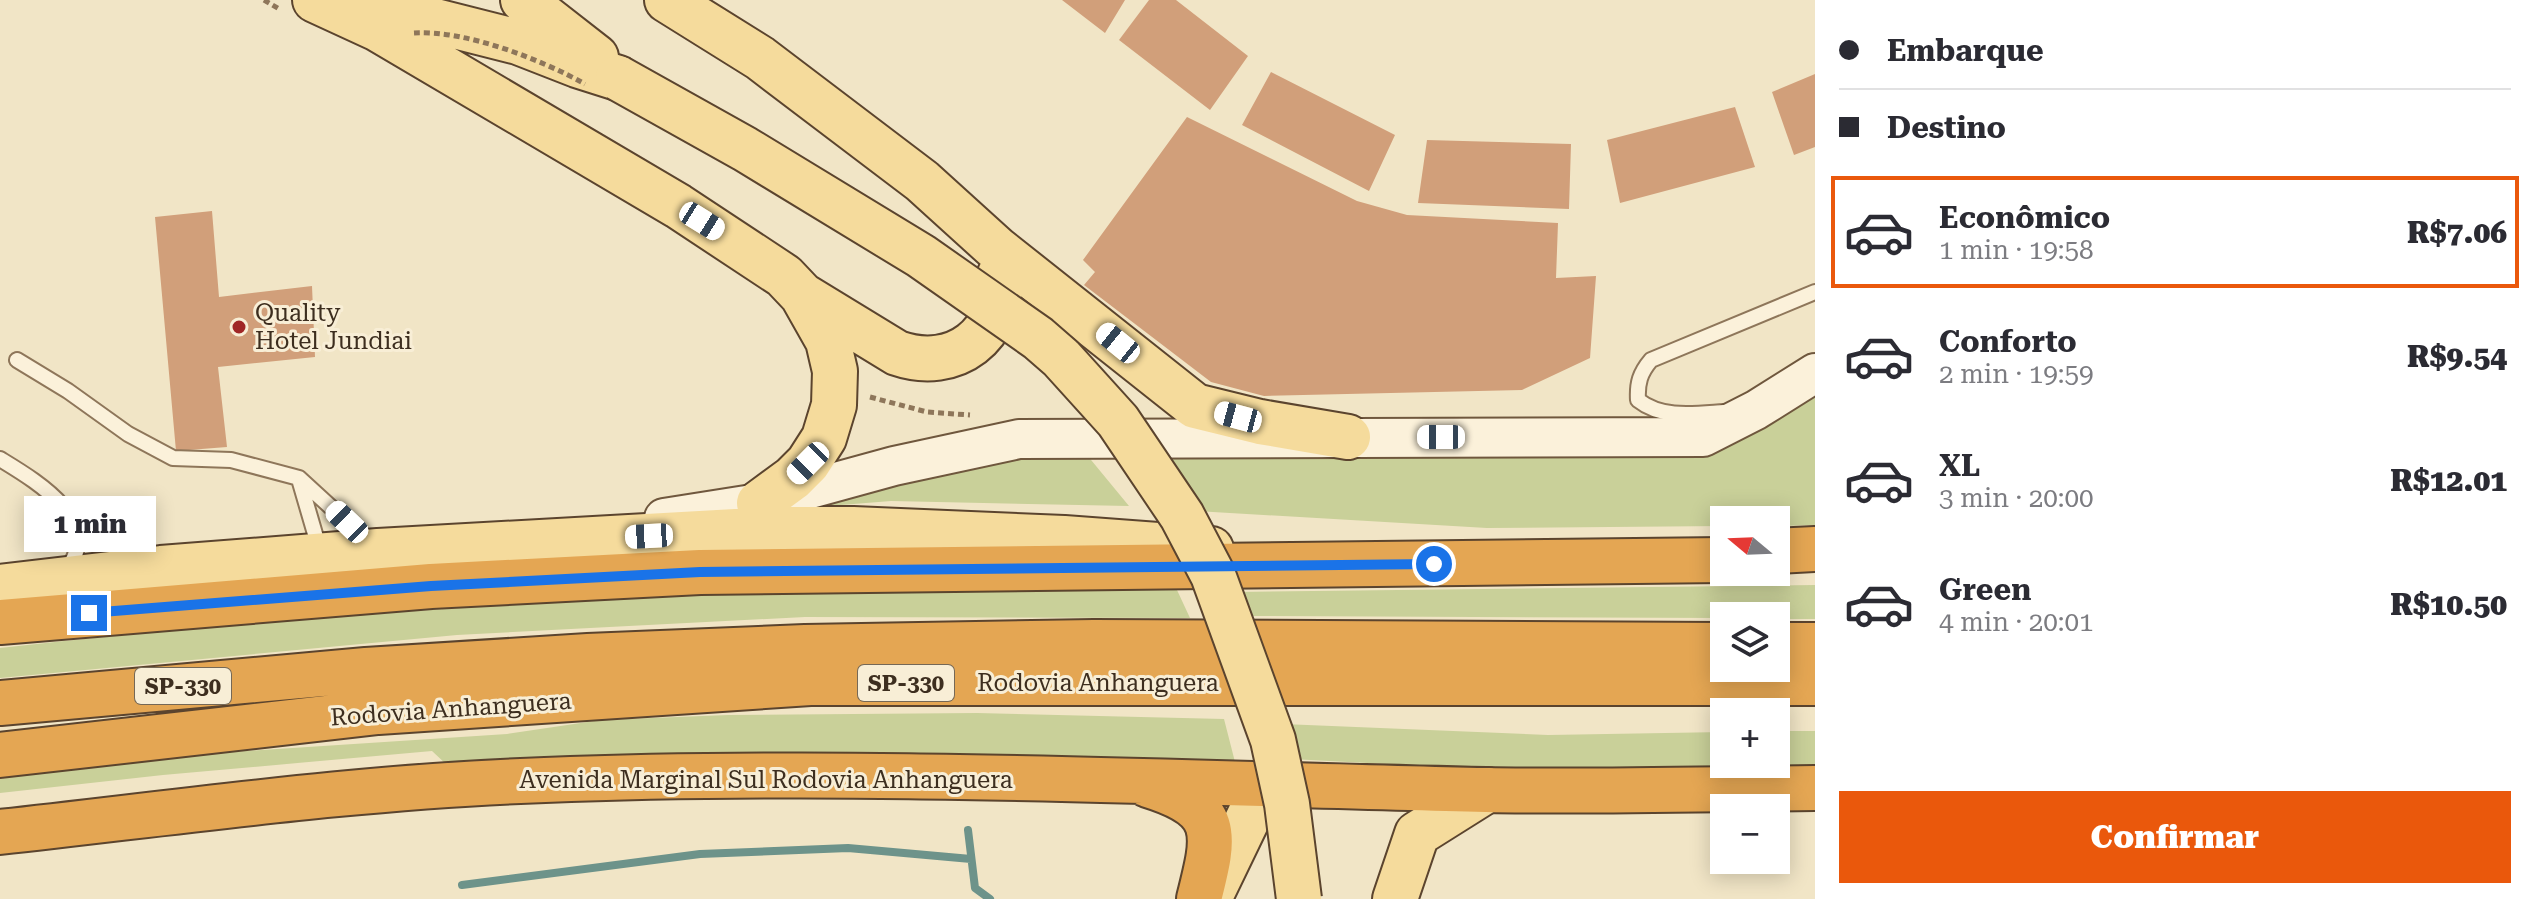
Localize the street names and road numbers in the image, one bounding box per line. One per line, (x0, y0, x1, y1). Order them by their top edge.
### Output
road number: SP-330 (858, 665, 954, 701)
road number: SP-330 (135, 668, 231, 704)
street label: Rodovia Anhanguera (977, 669, 1219, 697)
street label: Rodovia Anhanguera (329, 687, 573, 731)
street label: Avenida Marginal Sul Rodovia Anhanguera (519, 766, 1013, 794)

